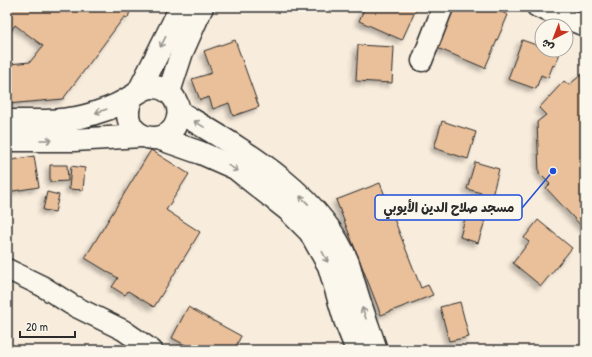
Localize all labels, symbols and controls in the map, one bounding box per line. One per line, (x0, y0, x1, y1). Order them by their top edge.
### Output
north arrow (534, 18, 574, 58)
one-way arrow (159, 36, 166, 48)
text: ش (538, 36, 556, 55)
one-way arrow (94, 108, 107, 115)
one-way arrow (193, 120, 205, 128)
one-way arrow (39, 136, 52, 144)
one-way arrow (227, 165, 239, 172)
one-way arrow (299, 195, 309, 205)
callout: مسجد صلاح الدين الأيوبي (375, 195, 522, 220)
text: مسجد صلاح الدين الأيوبي (384, 198, 514, 220)
one-way arrow (322, 251, 329, 263)
one-way arrow (359, 308, 367, 320)
scale bar (20, 313, 75, 339)
text: 20 m (26, 318, 48, 335)

